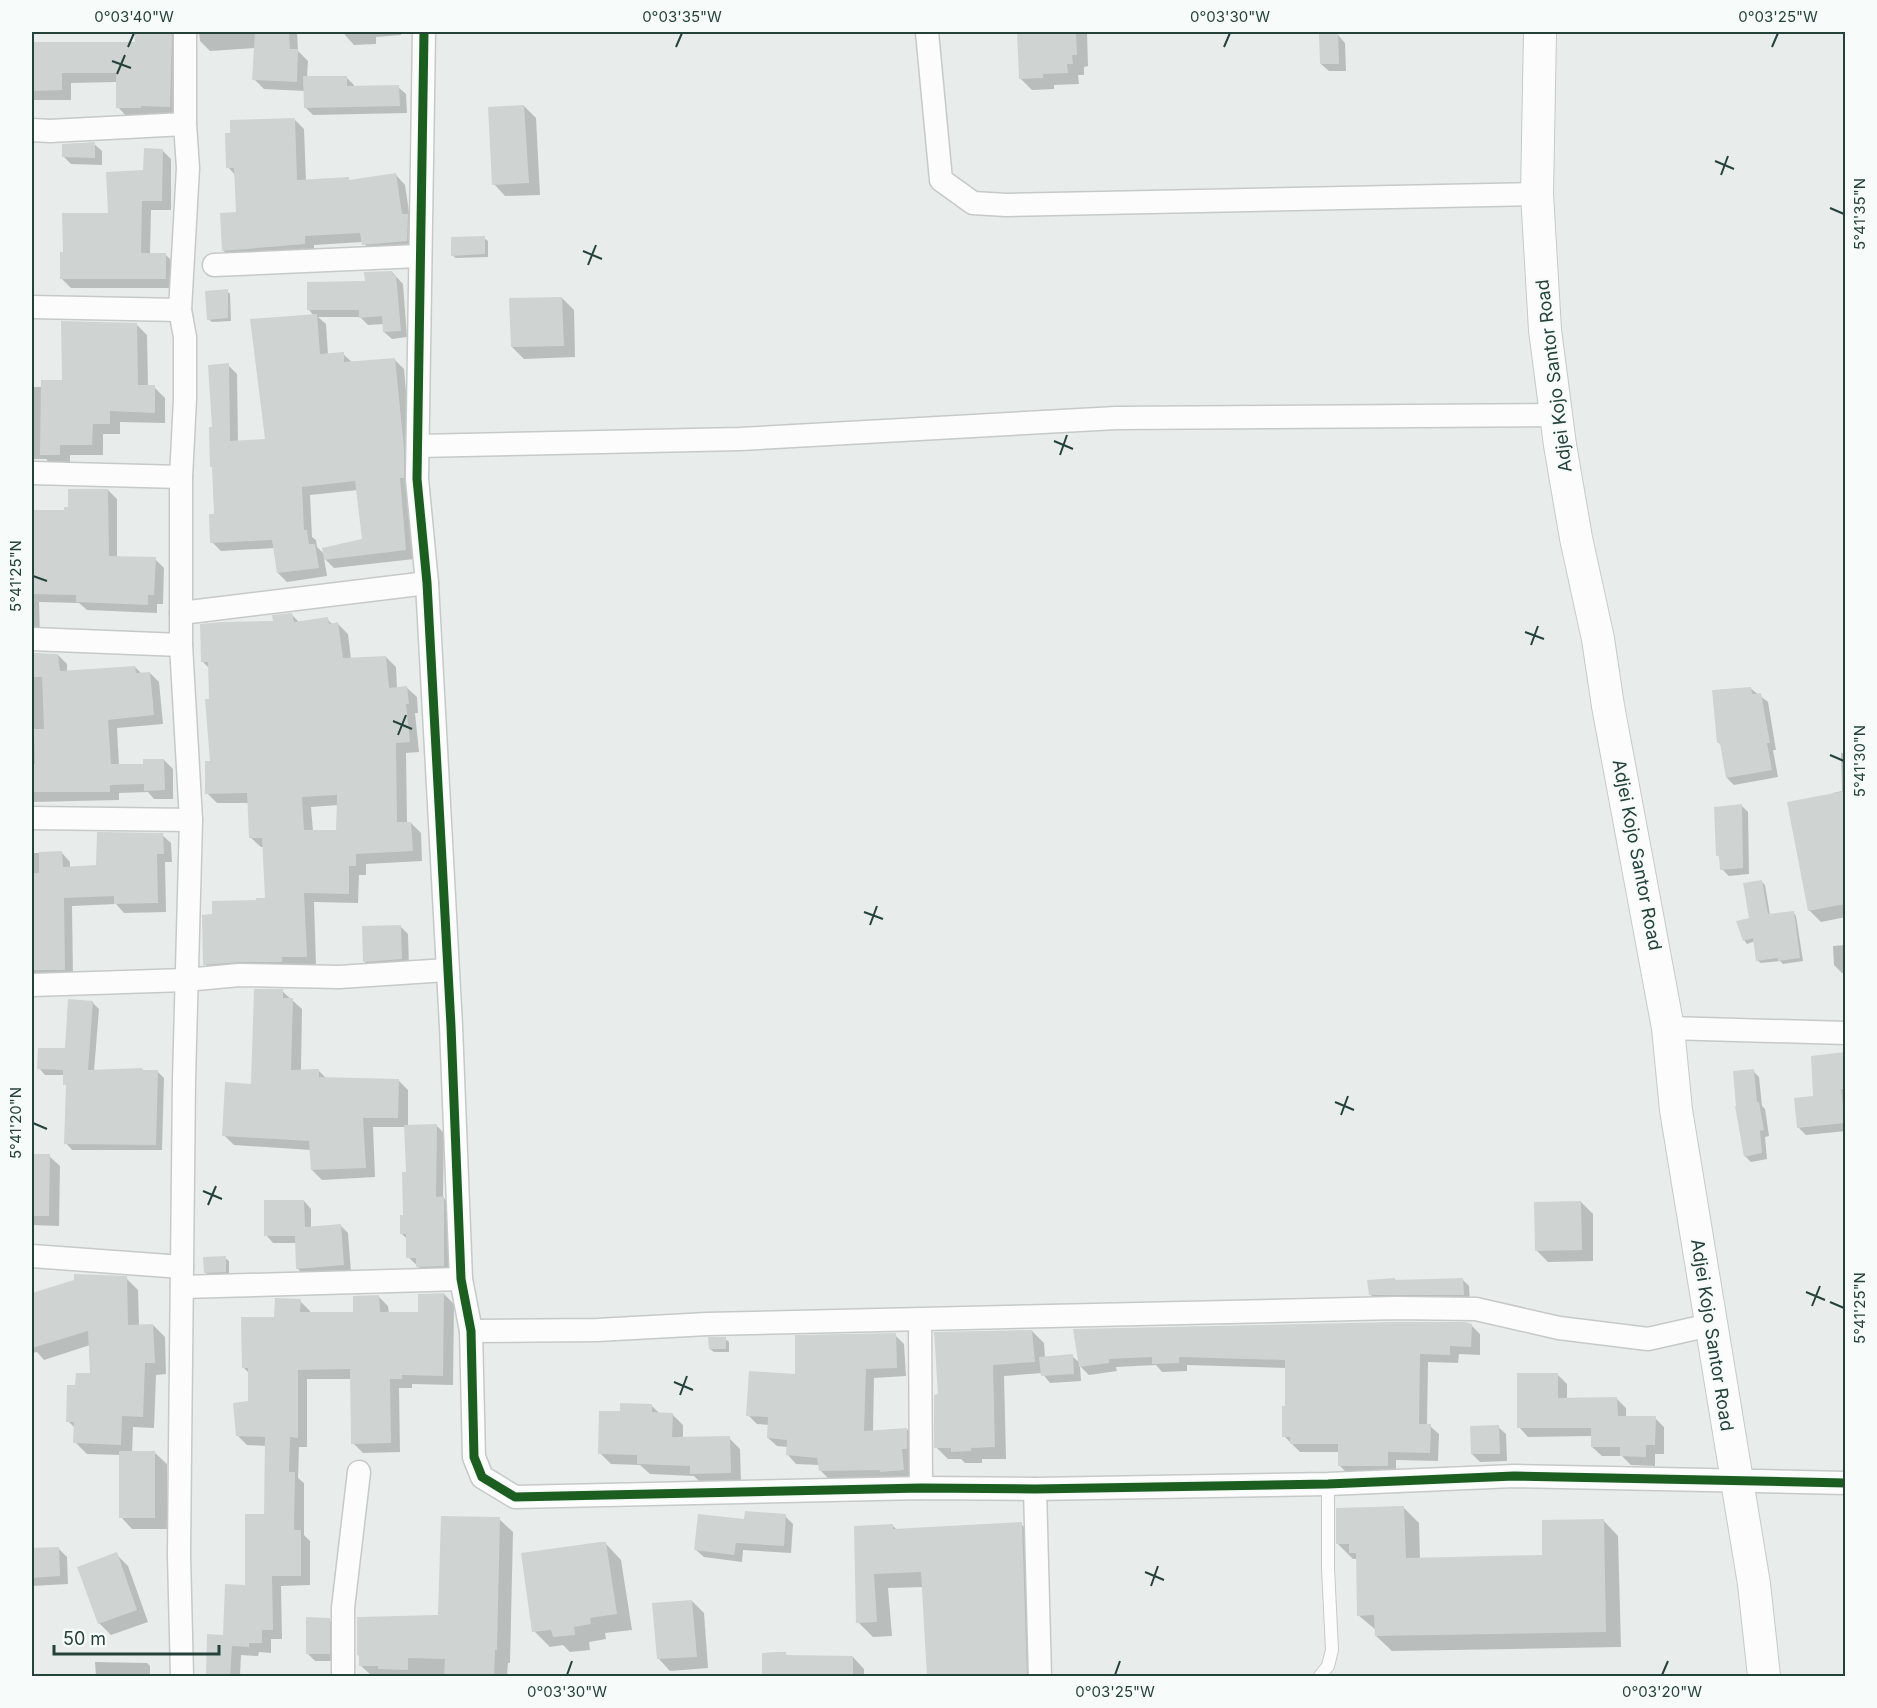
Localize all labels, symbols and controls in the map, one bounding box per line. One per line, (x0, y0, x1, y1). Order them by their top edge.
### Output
text: 0°03'40"W (94, 7, 174, 26)
text: 0°03'35"W (642, 7, 722, 26)
text: 0°03'30"W (1190, 7, 1270, 26)
text: 0°03'25"W (1738, 7, 1818, 26)
text: 5°41'35"N (1850, 178, 1869, 250)
street label: Adjei Kojo Santor Road (1531, 278, 1576, 474)
text: 5°41'25"N (6, 540, 25, 612)
text: 5°41'30"N (1850, 725, 1869, 797)
street label: Adjei Kojo Santor Road (1609, 758, 1666, 952)
text: 5°41'20"N (6, 1087, 25, 1159)
street label: Adjei Kojo Santor Road (1687, 1237, 1738, 1432)
text: 5°41'25"N (1850, 1272, 1869, 1344)
scale bar (54, 1618, 219, 1656)
text: 50 m (63, 1628, 106, 1649)
text: 0°03'30"W (527, 1682, 607, 1701)
text: 0°03'25"W (1075, 1682, 1155, 1701)
text: 0°03'20"W (1622, 1682, 1702, 1701)

